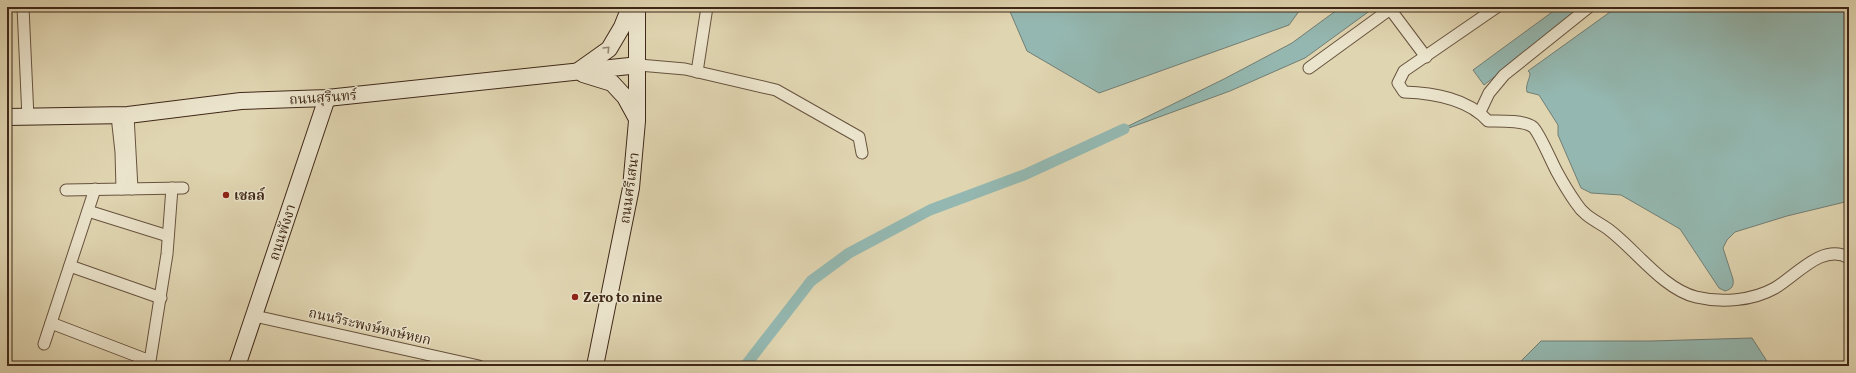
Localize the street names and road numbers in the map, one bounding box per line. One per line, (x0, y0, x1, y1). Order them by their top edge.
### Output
street label: ถนนสุรินทร์ (289, 86, 358, 110)
street label: ถนนศรีเสนา (616, 151, 645, 225)
street label: ถนนพังงา (265, 202, 301, 263)
street label: ถนนวีระพงษ์หงษ์หยก (307, 303, 433, 351)

